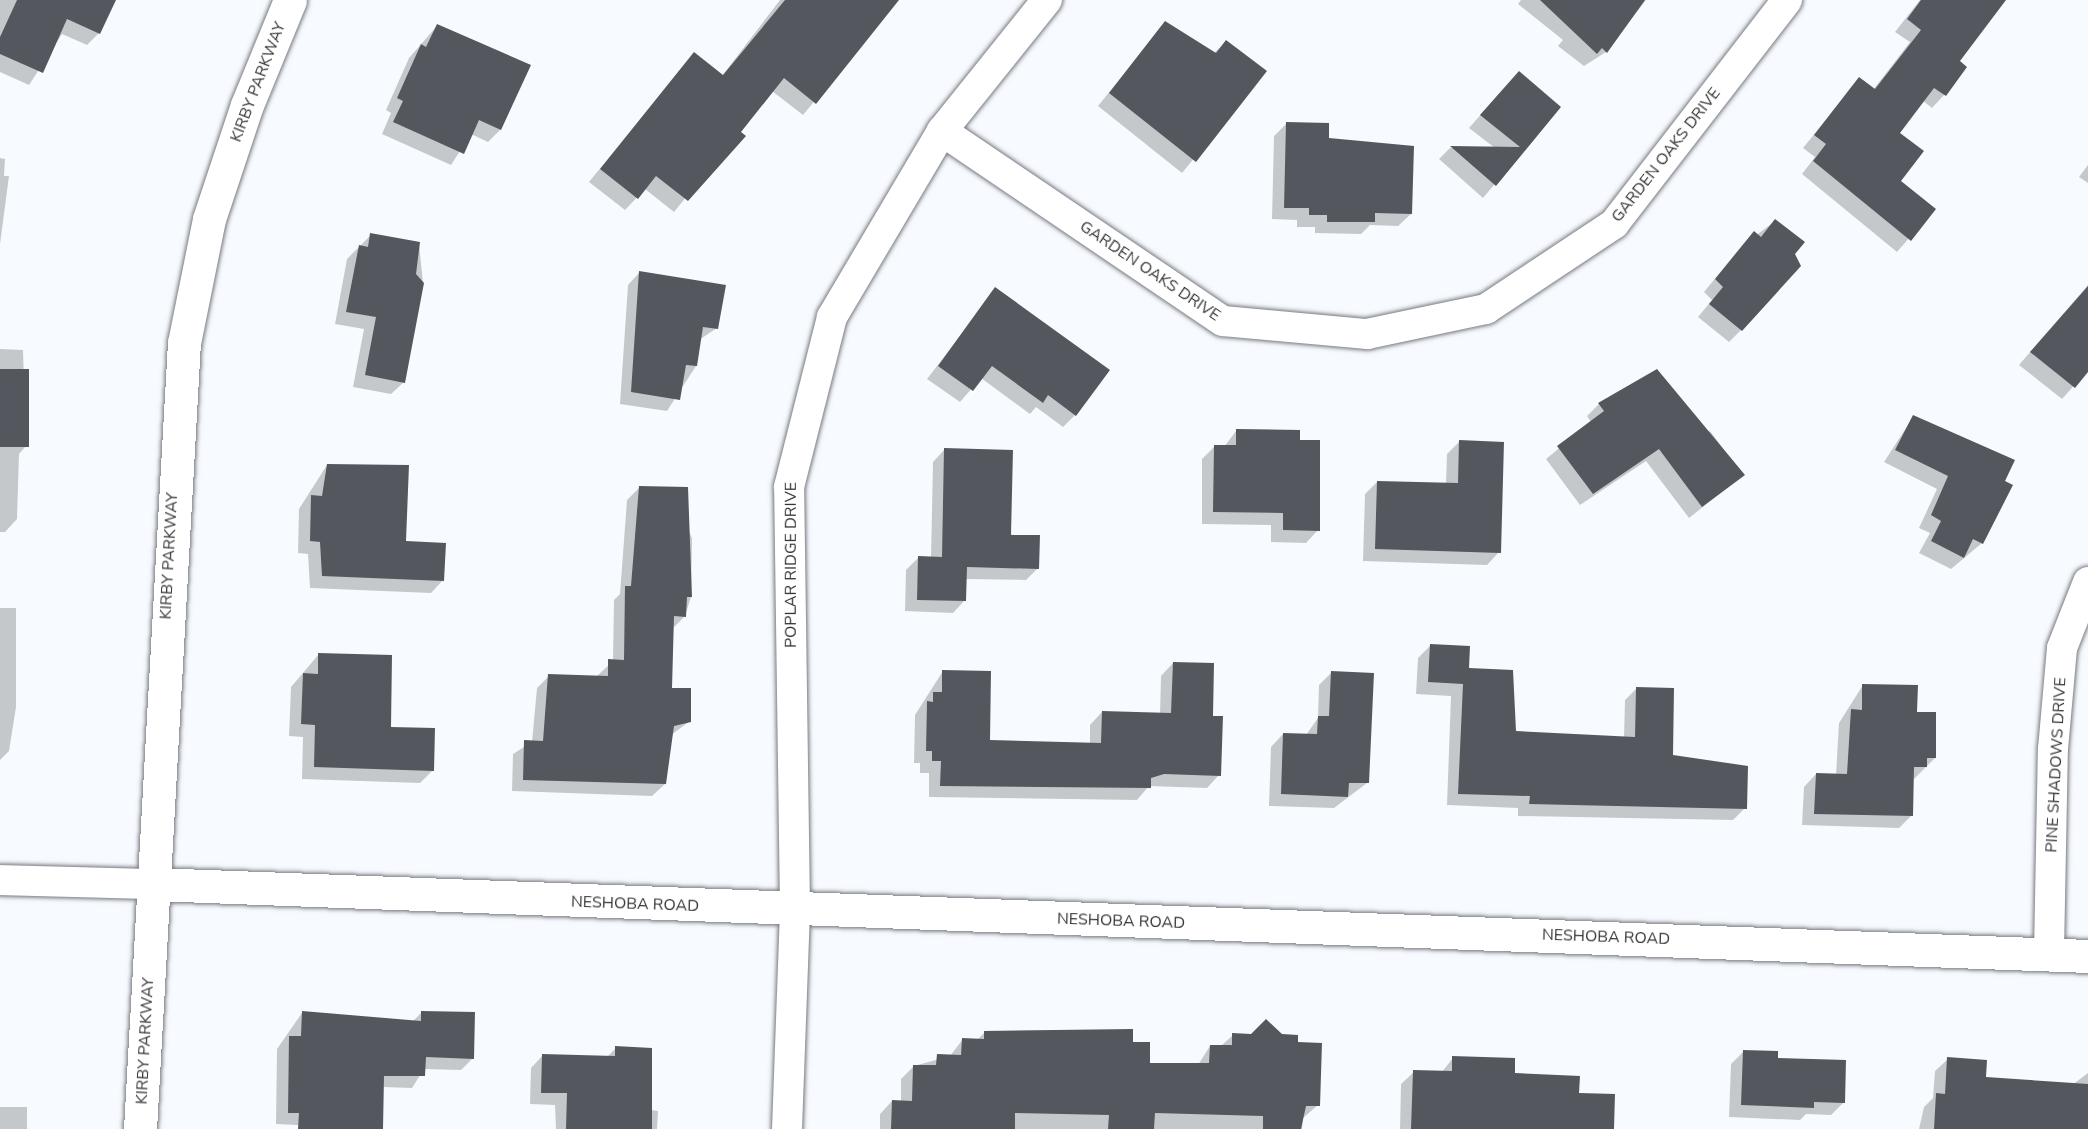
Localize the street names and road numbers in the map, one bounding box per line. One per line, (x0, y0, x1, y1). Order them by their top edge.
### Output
street label: KIRBY PARKWAY (226, 19, 290, 145)
street label: GARDEN OAKS DRIVE (1608, 84, 1724, 226)
street label: GARDEN OAKS DRIVE (1076, 217, 1224, 325)
street label: POPLAR RIDGE DRIVE (781, 482, 801, 648)
street label: KIRBY PARKWAY (156, 492, 182, 620)
street label: PINE SHADOWS DRIVE (2042, 677, 2070, 853)
street label: NESHOBA ROAD (571, 892, 699, 916)
street label: NESHOBA ROAD (1057, 909, 1185, 933)
street label: NESHOBA ROAD (1542, 925, 1670, 949)
street label: KIRBY PARKWAY (132, 977, 158, 1105)

